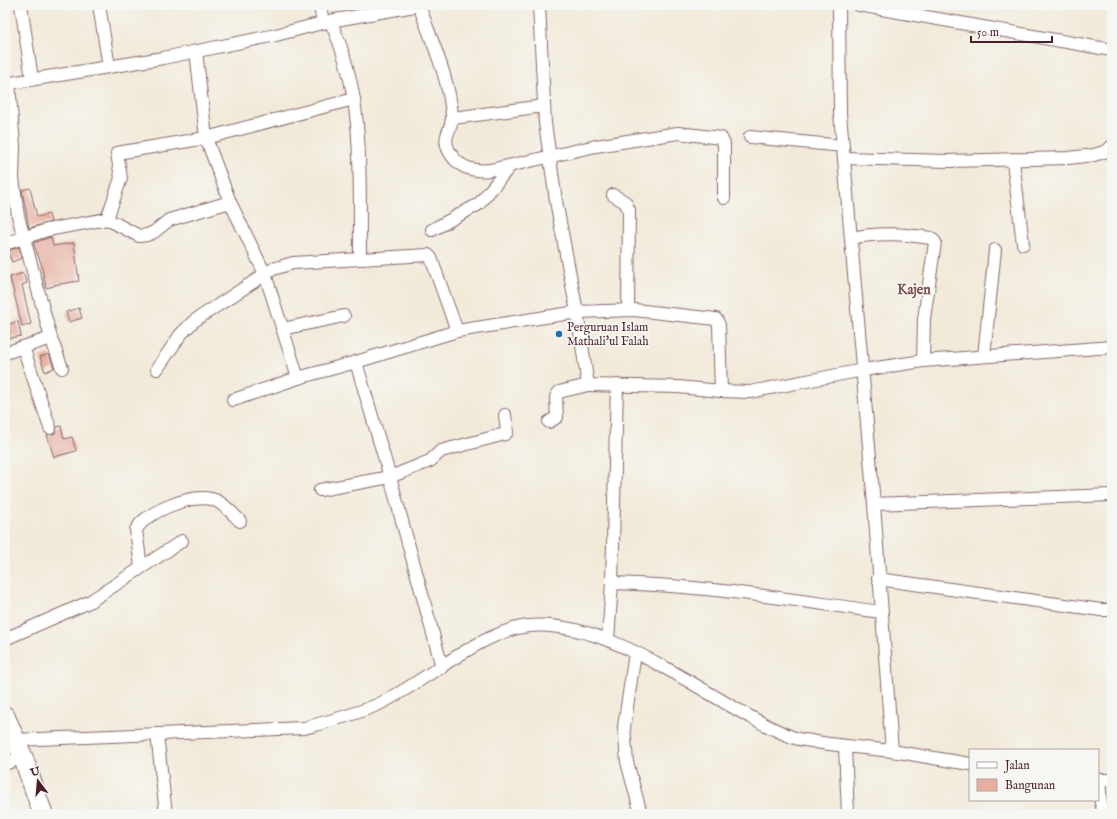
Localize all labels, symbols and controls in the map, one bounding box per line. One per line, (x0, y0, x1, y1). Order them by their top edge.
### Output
scale bar (971, 18, 1052, 44)
text: 50 m (977, 25, 999, 40)
district label: Kajen (897, 281, 931, 299)
place label: Perguruan Islam Mathali'ul Falah (567, 320, 649, 349)
marker: Perguruan Islam Mathali'ul Falah (554, 329, 564, 339)
legend (969, 749, 1099, 801)
text: Jalan (1003, 758, 1030, 774)
north arrow (18, 761, 58, 801)
text: U (28, 764, 43, 781)
text: Bangunan (1005, 778, 1056, 793)

